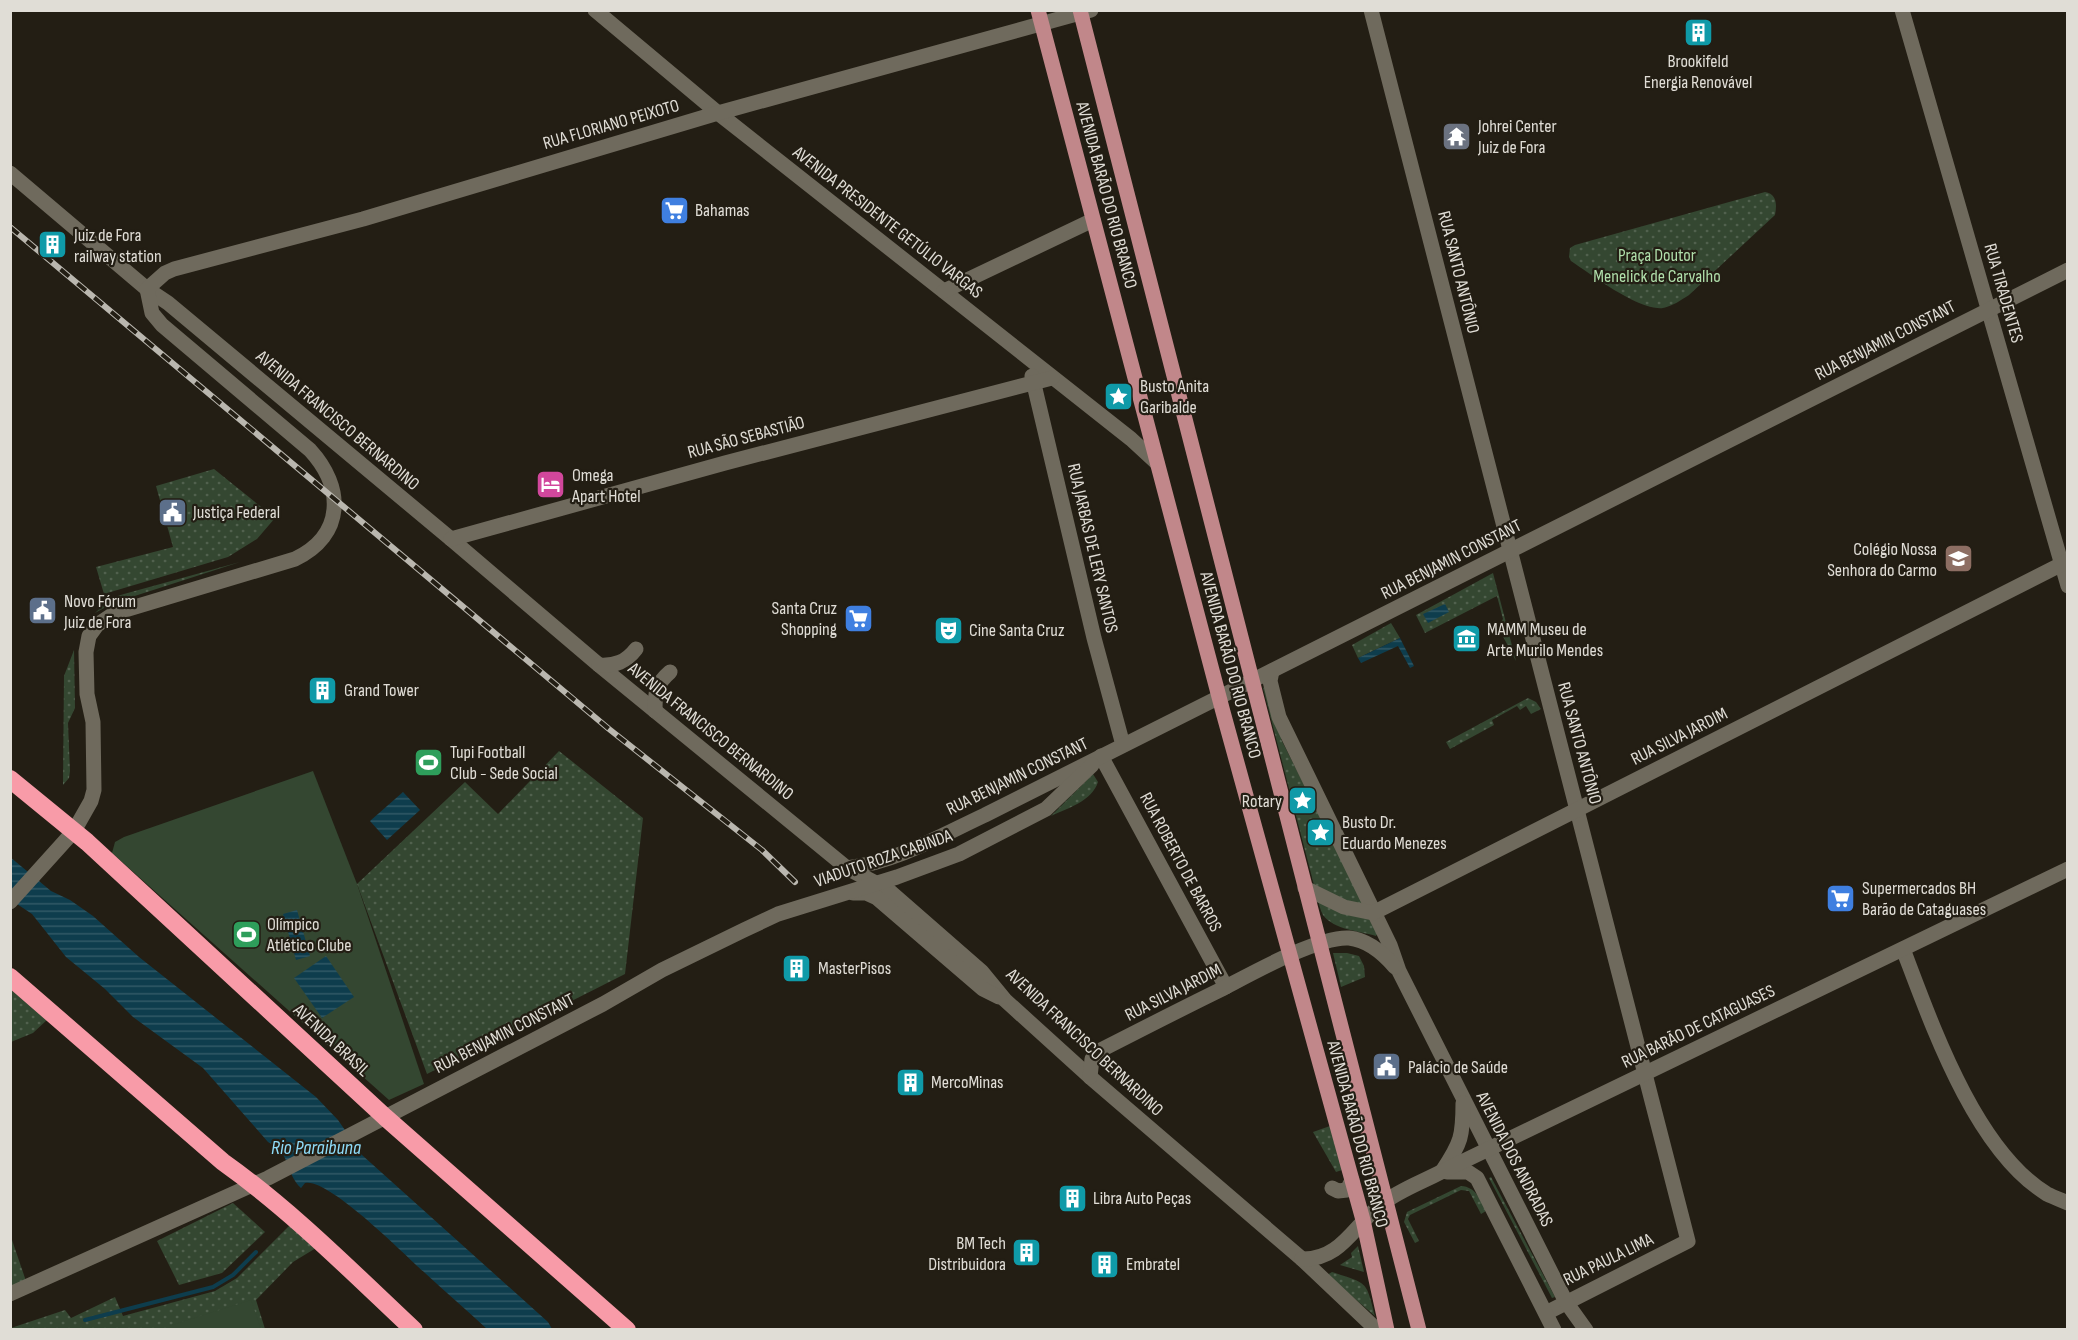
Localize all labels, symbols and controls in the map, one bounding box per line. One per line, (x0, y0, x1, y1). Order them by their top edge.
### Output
building icon: Brookifeld Energia Renovável (1682, 16, 1714, 48)
place label: Brookifeld Energia Renovável (1644, 51, 1752, 93)
street label: RUA FLORIANO PEIXOTO (541, 95, 682, 154)
street label: AVENIDA BARÃO DO RIO BRANCO (1071, 98, 1142, 291)
place label: Johrei Center Juiz de Fora (1477, 116, 1557, 158)
temple icon: Johrei Center Juiz de Fora (1441, 120, 1473, 152)
street label: AVENIDA PRESIDENTE GETÚLIO VARGAS (788, 141, 987, 303)
supermarket icon: Bahamas (658, 194, 690, 226)
place label: Bahamas (695, 200, 750, 221)
street label: RUA SANTO ANTÔNIO (1433, 209, 1484, 335)
place label: Juiz de Fora railway station (73, 225, 162, 267)
building icon: Juiz de Fora railway station (37, 229, 69, 261)
street label: RUA TIRADENTES (1979, 241, 2028, 345)
park label: Praça Doutor Menelick de Carvalho (1593, 245, 1721, 287)
street label: RUA BENJAMIN CONSTANT (1811, 296, 1959, 385)
street label: AVENIDA FRANCISCO BERNARDINO (251, 345, 424, 495)
place label: Busto Anita Garibalde (1140, 376, 1209, 418)
place icon: Busto Anita Garibalde (1103, 380, 1135, 412)
street label: RUA SÃO SEBASTIÃO (685, 412, 807, 463)
street label: RUA JARBAS DE LERY SANTOS (1063, 461, 1122, 635)
place label: Omega Apart Hotel (571, 465, 641, 507)
hotel icon: Omega Apart Hotel (535, 469, 567, 501)
public building icon: Justiça Federal (156, 496, 188, 528)
place label: Justiça Federal (192, 502, 280, 523)
street label: RUA BENJAMIN CONSTANT (1377, 515, 1525, 604)
place label: Colégio Nossa Senhora do Carmo (1827, 539, 1937, 581)
school or university icon: Colégio Nossa Senhora do Carmo (1942, 543, 1974, 575)
street label: AVENIDA BARÃO DO RIO BRANCO (1195, 568, 1266, 761)
place label: Novo Fórum Juiz de Fora (63, 591, 136, 633)
public building icon: Novo Fórum Juiz de Fora (27, 595, 59, 627)
place label: Santa Cruz Shopping (772, 598, 838, 640)
supermarket icon: Santa Cruz Shopping (842, 602, 874, 634)
theatre icon: Cine Santa Cruz (932, 614, 964, 646)
place label: MAMM Museu de Arte Murilo Mendes (1486, 619, 1603, 661)
place label: Cine Santa Cruz (969, 620, 1065, 641)
museum icon: MAMM Museu de Arte Murilo Mendes (1450, 623, 1482, 655)
street label: AVENIDA FRANCISCO BERNARDINO (623, 658, 798, 805)
building icon: Grand Tower (307, 674, 339, 706)
place label: Grand Tower (344, 680, 419, 701)
street label: RUA SANTO ANTÔNIO (1553, 680, 1606, 806)
street label: RUA SILVA JARDIM (1627, 703, 1731, 770)
street label: RUA BENJAMIN CONSTANT (943, 733, 1091, 820)
place label: Tupi Football Club - Sede Social (450, 742, 558, 784)
sports icon: Tupi Football Club - Sede Social (413, 746, 445, 778)
place icon: Rotary (1287, 785, 1319, 817)
street label: RUA ROBERTO DE BARROS (1135, 789, 1226, 936)
place label: Rotary (1242, 791, 1282, 812)
place label: Busto Dr. Eduardo Menezes (1342, 812, 1447, 854)
place icon: Busto Dr. Eduardo Menezes (1305, 816, 1337, 848)
street label: VIADUTO ROZA CABINDA (811, 825, 955, 892)
place label: Supermercados BH Barão de Cataguases (1862, 878, 1986, 920)
supermarket icon: Supermercados BH Barão de Cataguases (1825, 882, 1857, 914)
place label: Olímpico Atlético Clube (266, 914, 351, 956)
sports icon: Olímpico Atlético Clube (230, 918, 262, 950)
building icon: MasterPisos (781, 952, 813, 984)
place label: MasterPisos (818, 958, 891, 979)
street label: RUA SILVA JARDIM (1121, 959, 1225, 1026)
street label: AVENIDA FRANCISCO BERNARDINO (1001, 964, 1167, 1121)
street label: RUA BARÃO DE CATAGUASES (1618, 980, 1779, 1073)
street label: RUA BENJAMIN CONSTANT (430, 989, 578, 1078)
street label: AVENIDA BRASIL (288, 999, 374, 1081)
street label: AVENIDA BARÃO DO RIO BRANCO (1322, 1037, 1393, 1230)
public building icon: Palácio de Saúde (1371, 1051, 1403, 1083)
place label: Palácio de Saúde (1408, 1057, 1508, 1078)
building icon: MercoMinas (894, 1066, 926, 1098)
place label: MercoMinas (931, 1072, 1004, 1093)
street label: AVENIDA DOS ANDRADAS (1471, 1087, 1558, 1230)
water label: Rio Paraibuna (271, 1136, 361, 1160)
building icon: Libra Auto Peças (1056, 1182, 1088, 1214)
place label: Libra Auto Peças (1093, 1188, 1191, 1209)
street label: RUA PAULA LIMA (1560, 1229, 1657, 1290)
place label: BM Tech Distribuidora (928, 1233, 1006, 1275)
building icon: BM Tech Distribuidora (1011, 1237, 1043, 1269)
building icon: Embratel (1089, 1248, 1121, 1280)
place label: Embratel (1126, 1254, 1180, 1275)

